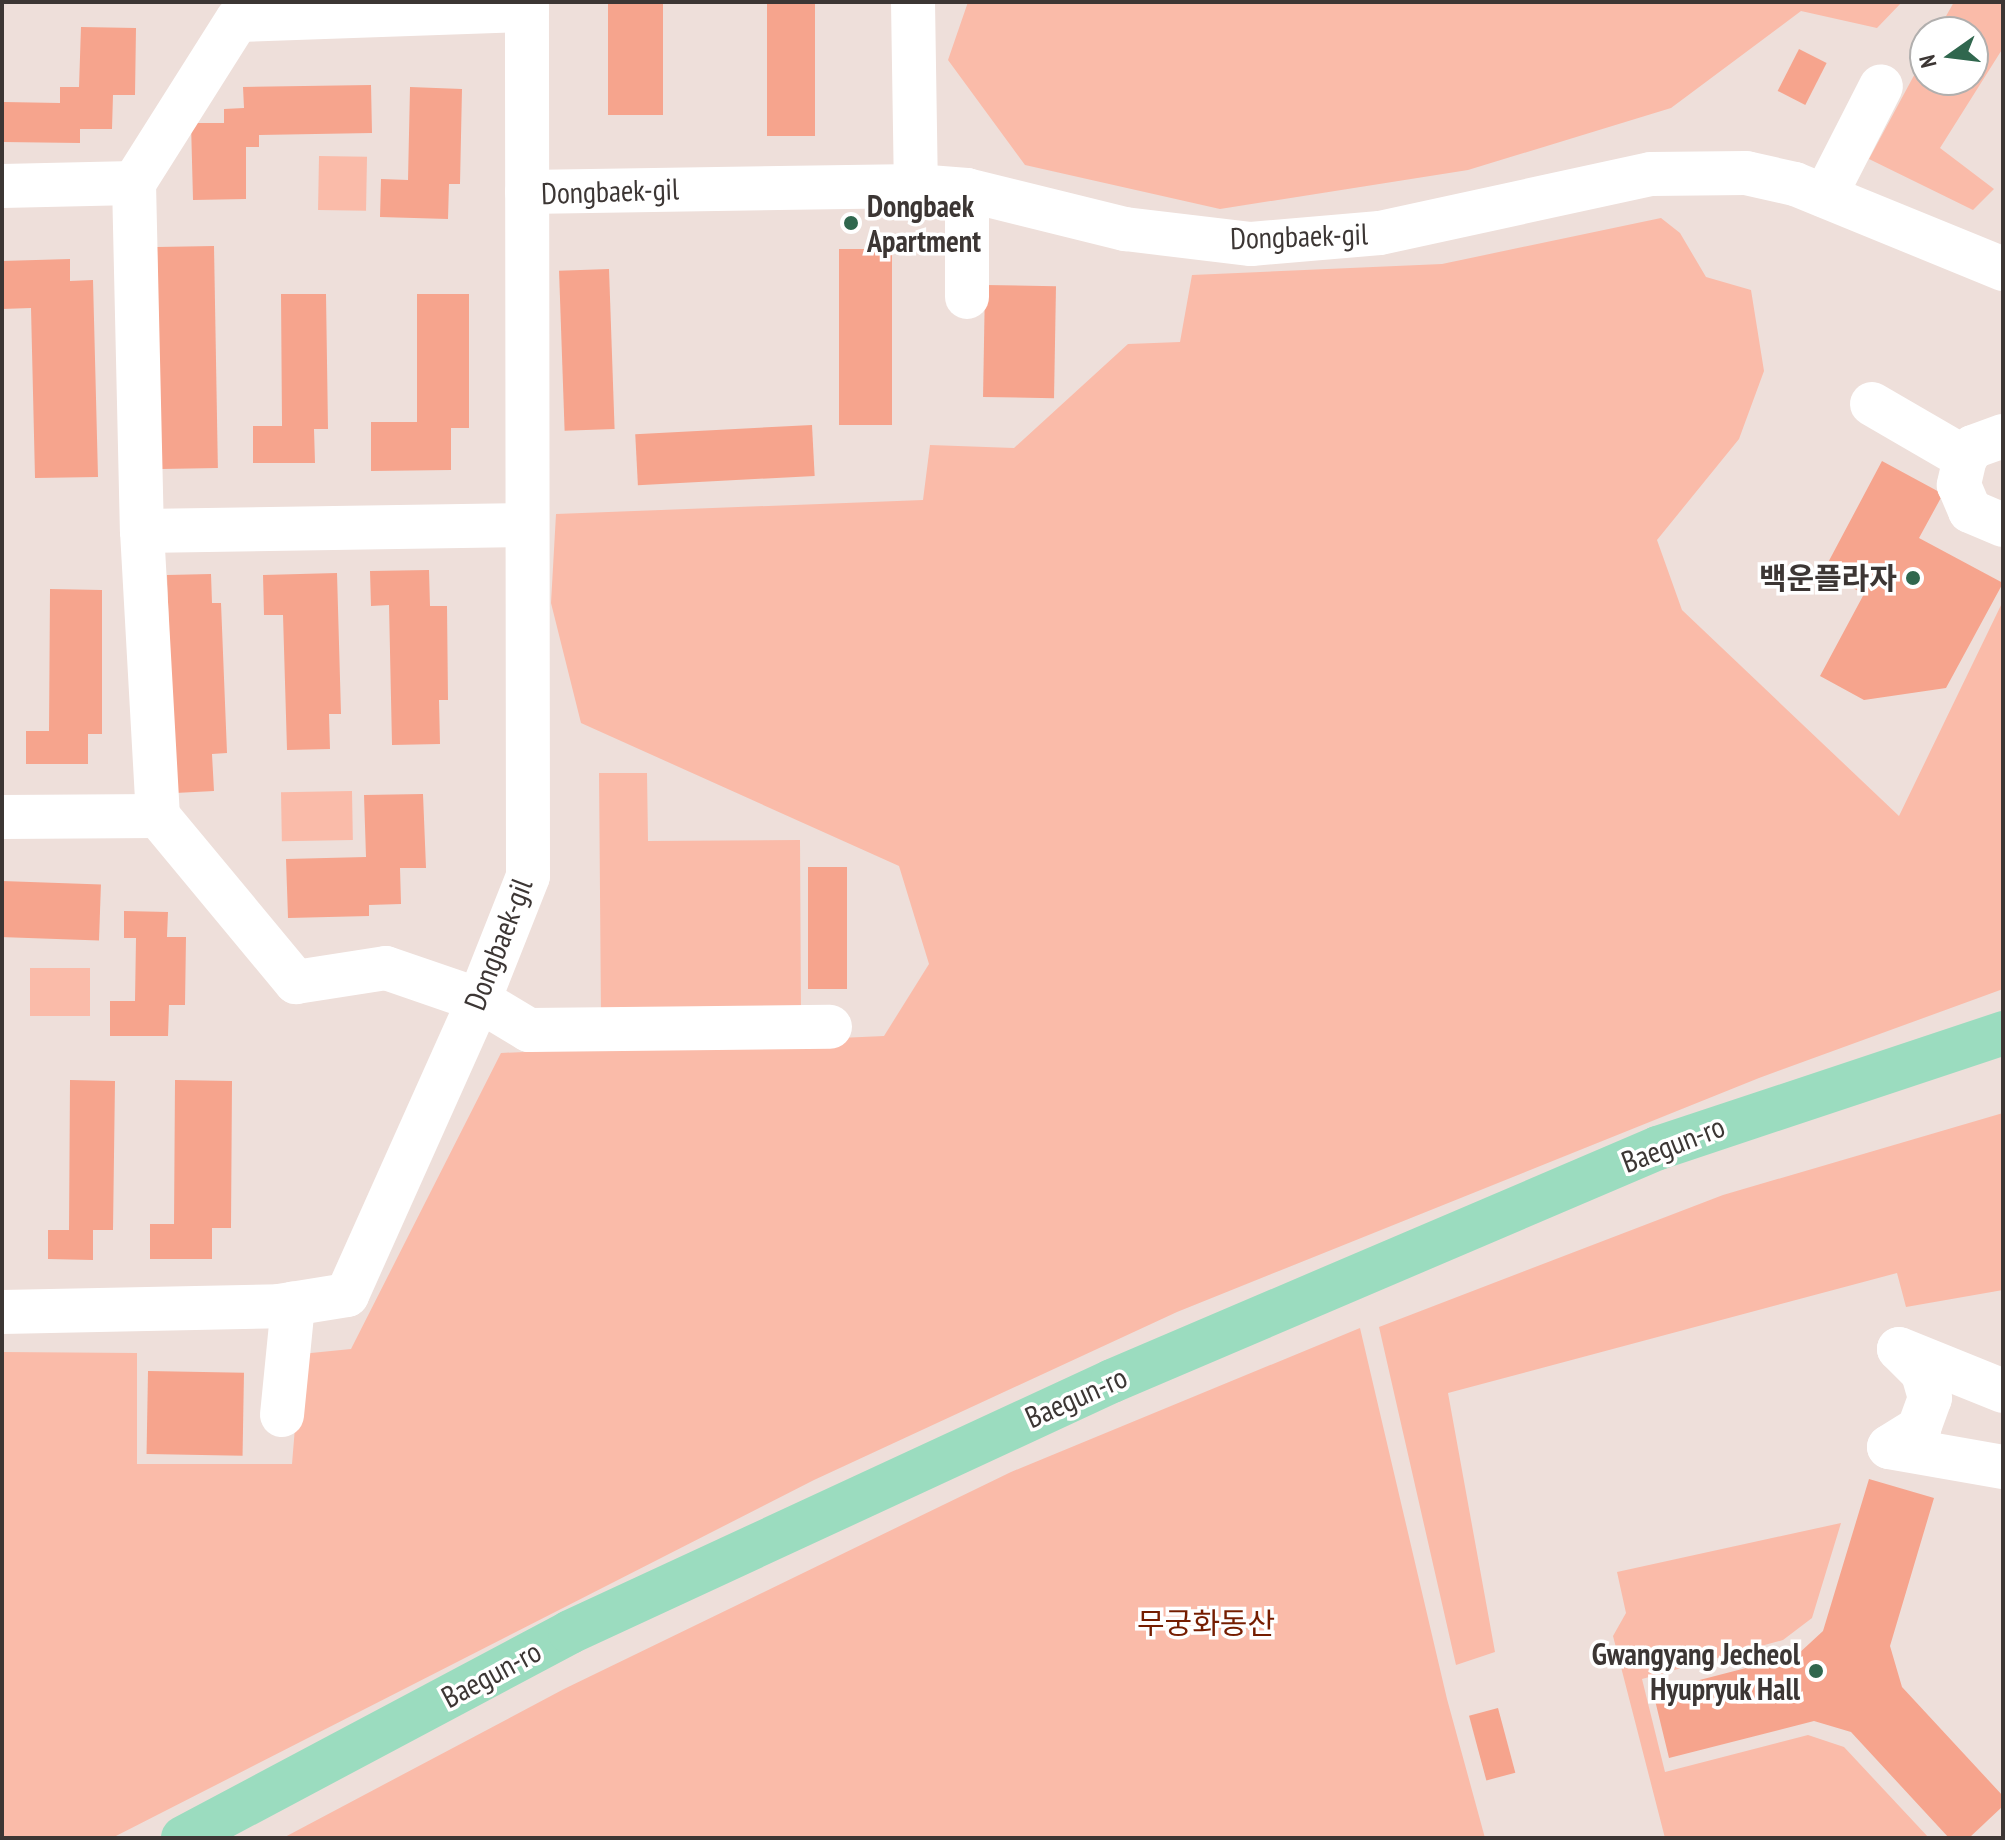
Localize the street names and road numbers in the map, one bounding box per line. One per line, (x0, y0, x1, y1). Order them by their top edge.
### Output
street label: Dongbaek-gil (540, 171, 680, 211)
street label: Dongbaek-gil (1229, 216, 1369, 256)
street label: Dongbaek-gil (456, 873, 540, 1015)
street label: Baegun-ro (1616, 1108, 1730, 1180)
street label: Baegun-ro (1020, 1359, 1132, 1435)
street label: Baegun-ro (435, 1633, 547, 1715)

